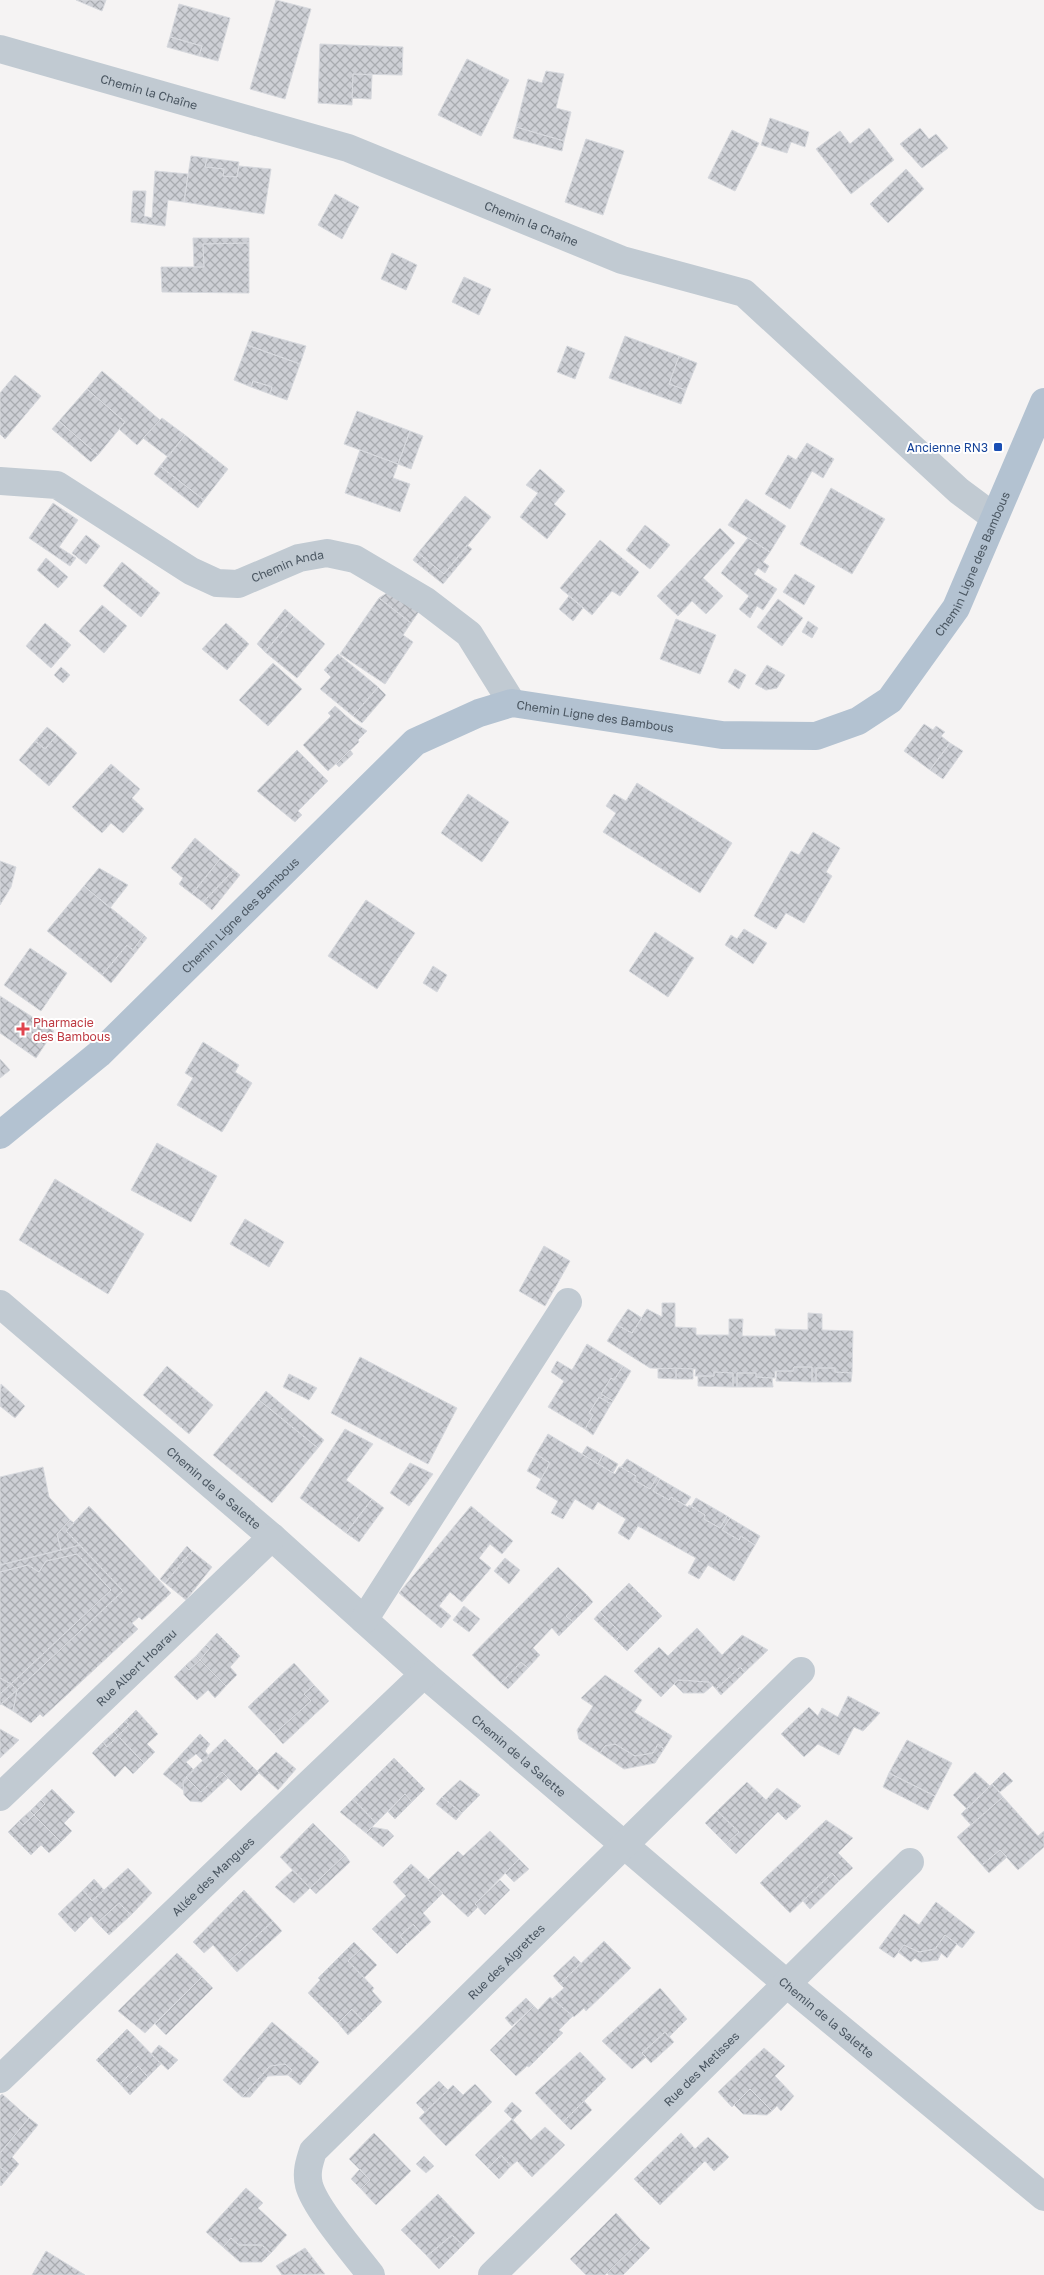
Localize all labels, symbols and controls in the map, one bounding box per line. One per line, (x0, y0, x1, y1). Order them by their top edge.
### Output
street label: Chemin la Chaîne (99, 70, 199, 112)
street label: Chemin la Chaîne (482, 197, 581, 249)
place label: Ancienne RN3 (907, 440, 988, 455)
marker: Ancienne RN3 (992, 441, 1004, 453)
street label: Chemin Ligne des Bambous (931, 489, 1012, 639)
street label: Chemin Anda (249, 546, 325, 585)
street label: Chemin Ligne des Bambous (516, 696, 675, 735)
street label: Chemin Ligne des Bambous (178, 854, 302, 976)
place label: Pharmacie des Bambous (33, 1015, 110, 1044)
marker: Pharmacie des Bambous (17, 1023, 29, 1035)
street label: Chemin de la Salette (164, 1443, 264, 1532)
street label: Rue Albert Hoarau (93, 1625, 179, 1709)
street label: Chemin de la Salette (469, 1711, 570, 1800)
street label: Allée des Mangues (168, 1833, 257, 1919)
street label: Rue des Aigrettes (464, 1920, 547, 2002)
street label: Chemin de la Salette (776, 1973, 878, 2061)
street label: Rue des Metisses (660, 2028, 742, 2109)

